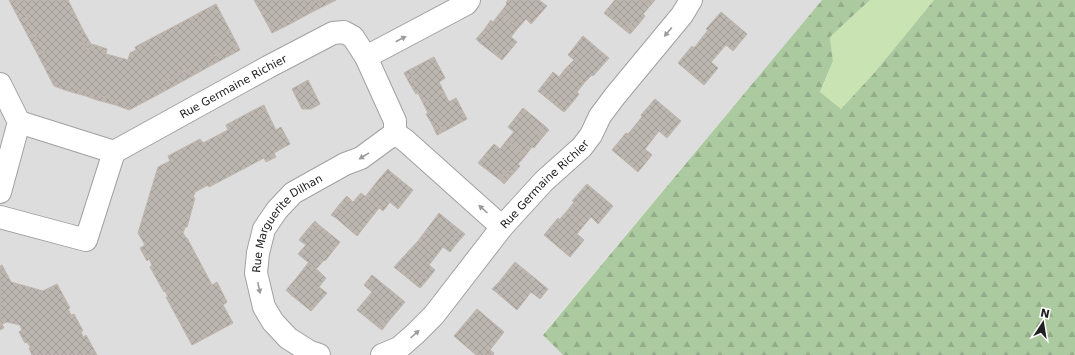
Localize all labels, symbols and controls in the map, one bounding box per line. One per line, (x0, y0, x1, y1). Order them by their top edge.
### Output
one-way arrow (664, 26, 673, 37)
one-way arrow (395, 36, 407, 42)
street label: Rue Germaine Richier (177, 52, 289, 121)
street label: Rue Germaine Richier (498, 137, 592, 231)
one-way arrow (358, 152, 369, 160)
street label: Rue Marguerite Dilhan (250, 171, 325, 273)
one-way arrow (477, 205, 488, 214)
one-way arrow (257, 282, 263, 294)
north arrow (1023, 303, 1063, 343)
text: N (1039, 306, 1051, 321)
one-way arrow (410, 330, 419, 339)

